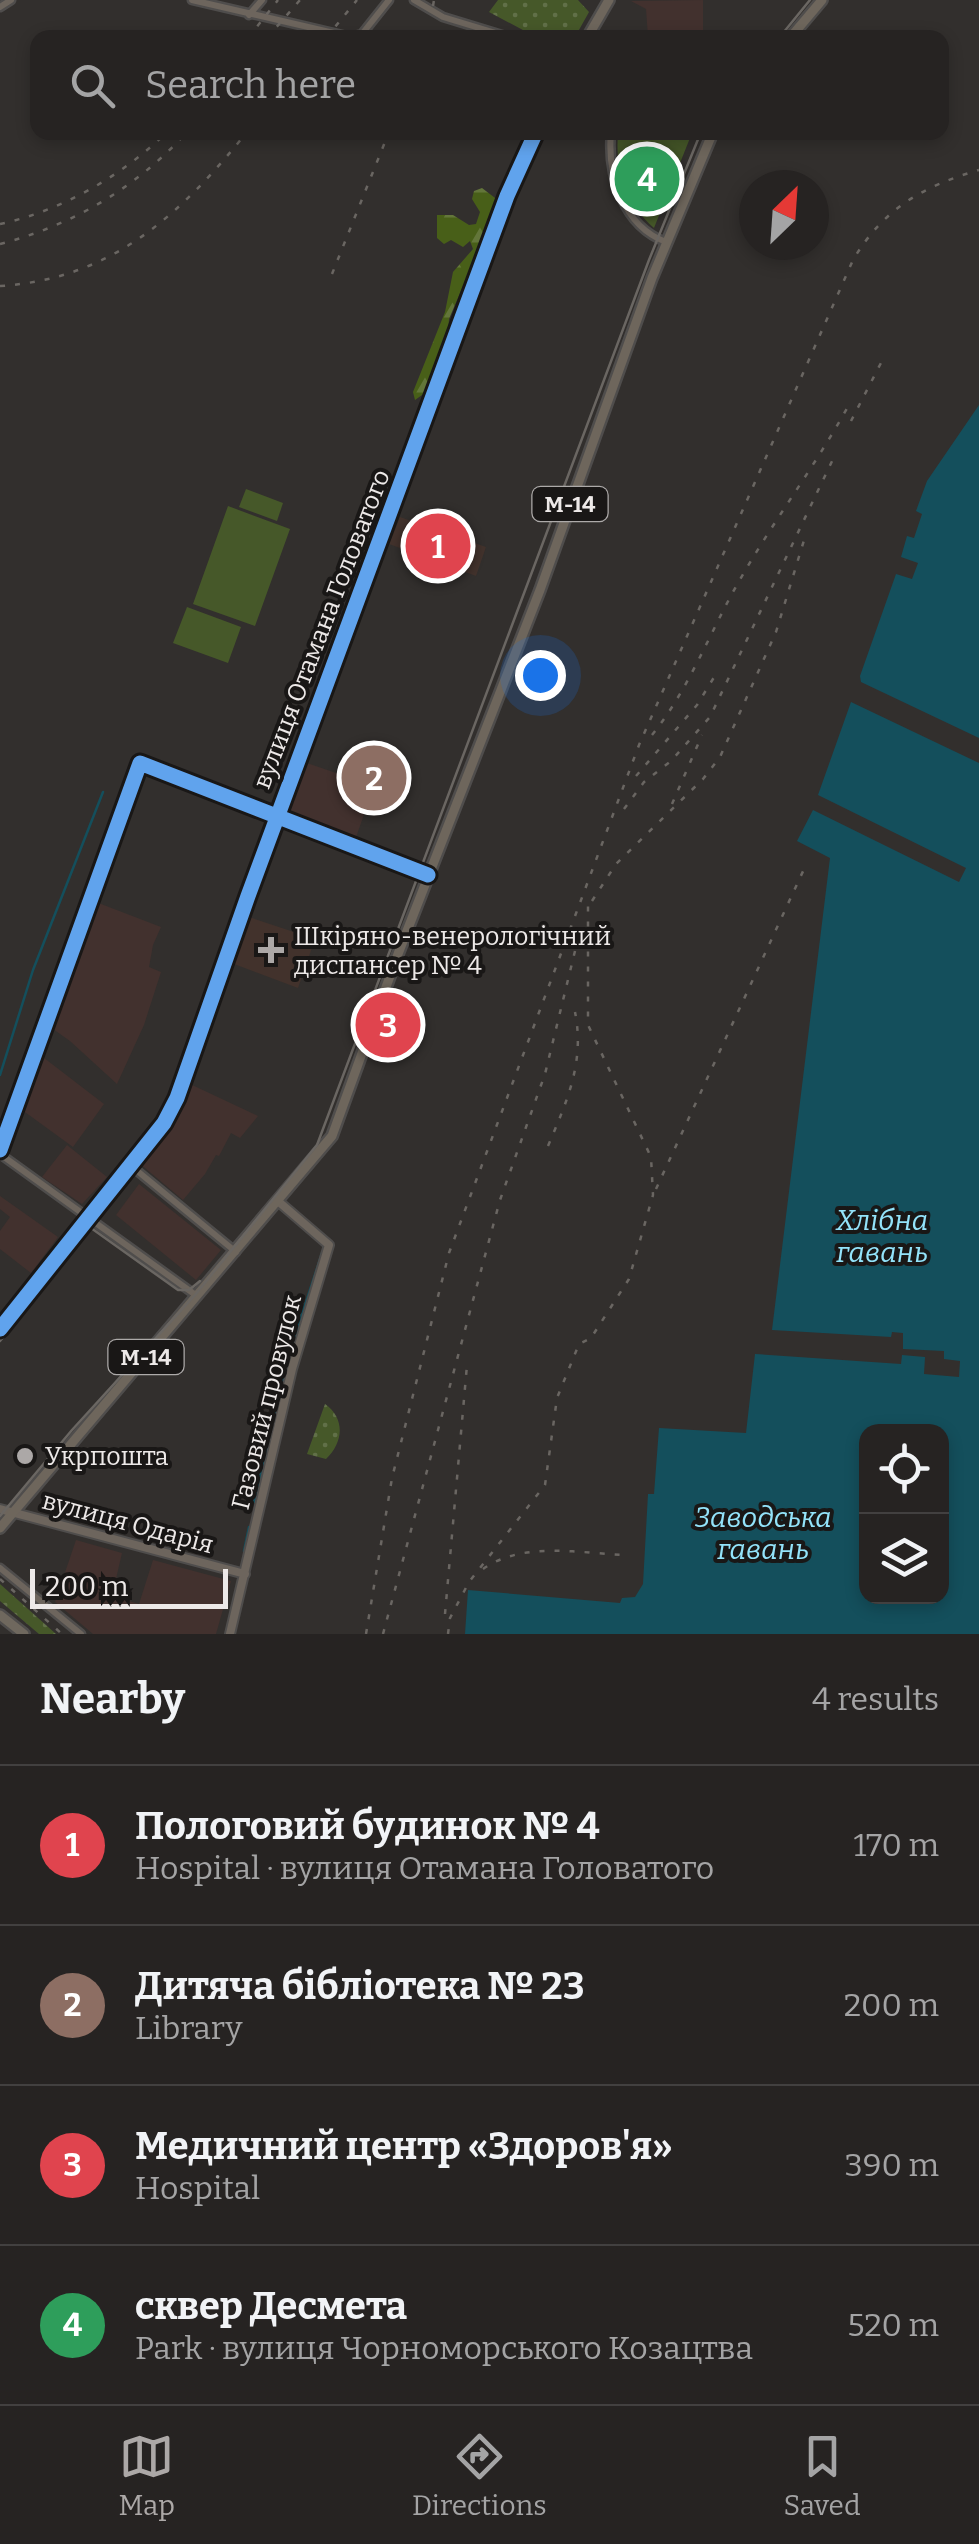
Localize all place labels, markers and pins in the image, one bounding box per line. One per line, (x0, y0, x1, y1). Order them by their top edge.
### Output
pin: 4 (614, 142, 680, 216)
pin: 1 (406, 508, 470, 584)
pin: 2 (342, 740, 406, 816)
place label: Шкіряно-венерологічний диспансер № 4 (294, 922, 611, 981)
marker: Шкіряно-венерологічний диспансер № 4 (258, 937, 284, 963)
pin: 3 (356, 988, 420, 1062)
place label: Укрпошта (45, 1442, 169, 1472)
marker: Укрпошта (14, 1445, 36, 1467)

